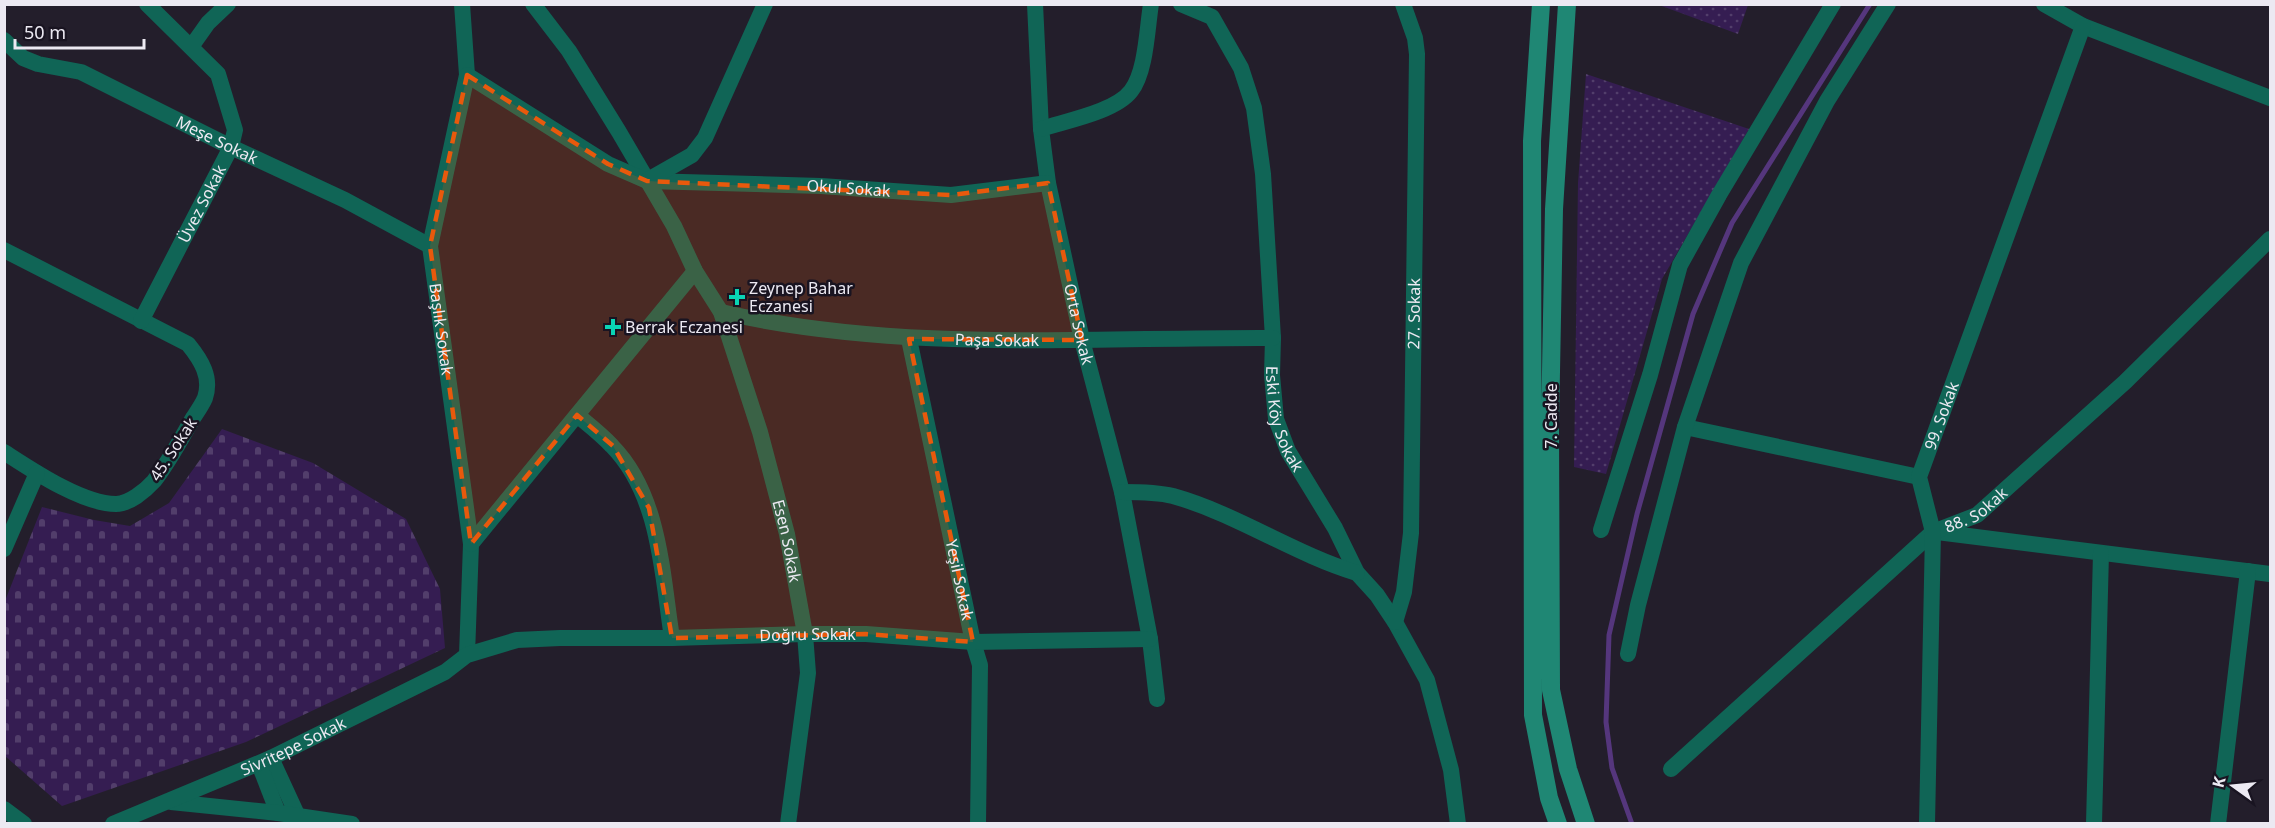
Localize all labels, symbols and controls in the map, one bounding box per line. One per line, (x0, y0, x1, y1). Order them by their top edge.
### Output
scale bar (15, 12, 144, 50)
text: 50 m (24, 20, 66, 44)
street label: Meşe Sokak (172, 110, 262, 169)
street label: Üvez Sokak (172, 161, 231, 247)
street label: Okul Sokak (806, 175, 892, 202)
place label: Zeynep Bahar Eczanesi (749, 277, 853, 317)
street label: 27. Sokak (1402, 277, 1425, 350)
street label: Orta Sokak (1059, 281, 1099, 367)
street label: Başlık Sokak (424, 282, 459, 377)
marker: Zeynep Bahar Eczanesi (730, 290, 744, 304)
place label: Berrak Eczanesi (625, 316, 743, 338)
marker: Berrak Eczanesi (606, 320, 620, 334)
street label: Paşa Sokak (955, 328, 1040, 351)
street label: Eski Köy Sokak (1261, 366, 1309, 476)
street label: 99. Sokak (1919, 378, 1964, 453)
street label: 7. Cadde (1540, 383, 1562, 449)
street label: 45. Sokak (144, 413, 202, 485)
street label: 88. Sokak (1941, 482, 2012, 538)
street label: Esen Sokak (767, 497, 807, 585)
street label: Yeşil Sokak (941, 537, 979, 623)
street label: Doğru Sokak (759, 623, 856, 646)
street label: Sivritepe Sokak (237, 712, 350, 781)
north arrow (2203, 756, 2263, 816)
text: K (2207, 774, 2231, 790)

